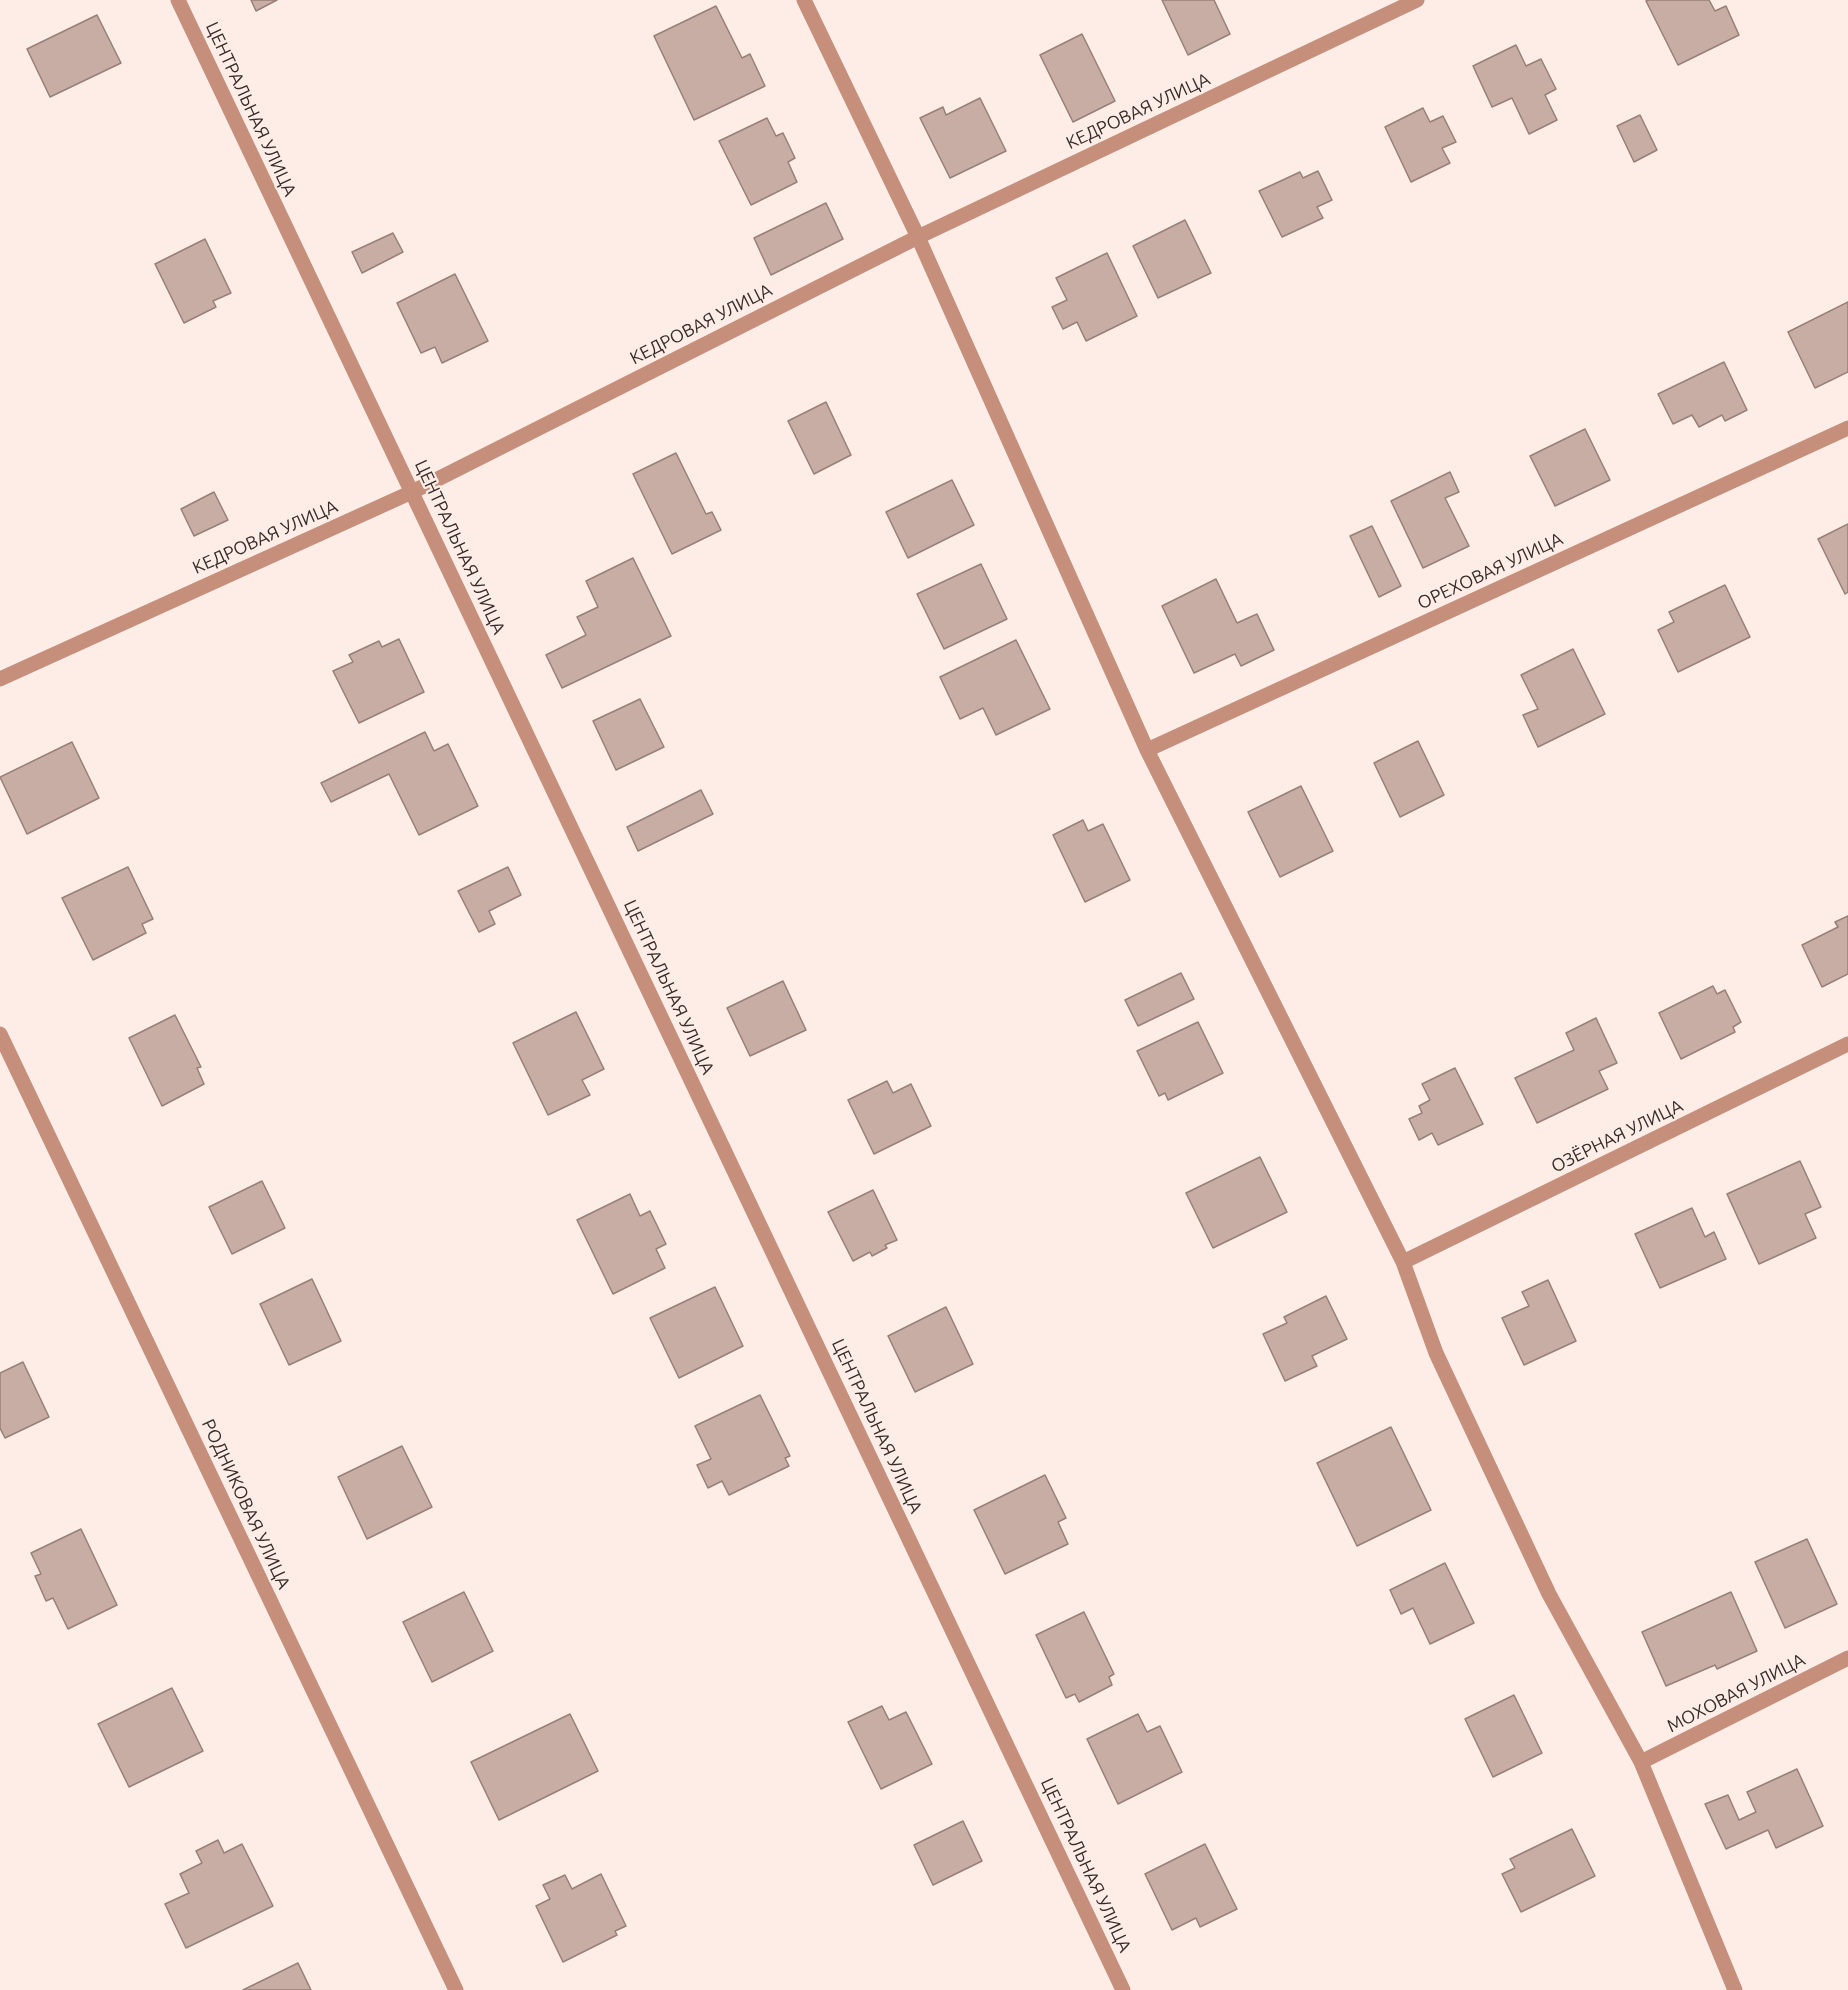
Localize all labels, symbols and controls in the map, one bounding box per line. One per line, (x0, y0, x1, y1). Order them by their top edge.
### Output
street label: ЦЕНТРАЛЬНАЯ УЛИЦА (201, 18, 301, 200)
street label: КЕДРОВАЯ УЛИЦА (1063, 68, 1213, 154)
street label: КЕДРОВАЯ УЛИЦА (626, 279, 776, 369)
street label: ЦЕНТРАЛЬНАЯ УЛИЦА (410, 456, 510, 638)
street label: КЕДРОВАЯ УЛИЦА (189, 495, 341, 579)
street label: ОРЕХОВАЯ УЛИЦА (1414, 528, 1566, 614)
street label: ЦЕНТРАЛЬНАЯ УЛИЦА (619, 896, 719, 1078)
street label: ОЗЁРНАЯ УЛИЦА (1548, 1095, 1686, 1177)
street label: ЦЕНТРАЛЬНАЯ УЛИЦА (827, 1335, 927, 1517)
street label: РОДНИКОВАЯ УЛИЦА (197, 1416, 295, 1592)
street label: МОХОВАЯ УЛИЦА (1663, 1649, 1809, 1737)
street label: ЦЕНТРАЛЬНАЯ УЛИЦА (1036, 1774, 1136, 1956)

